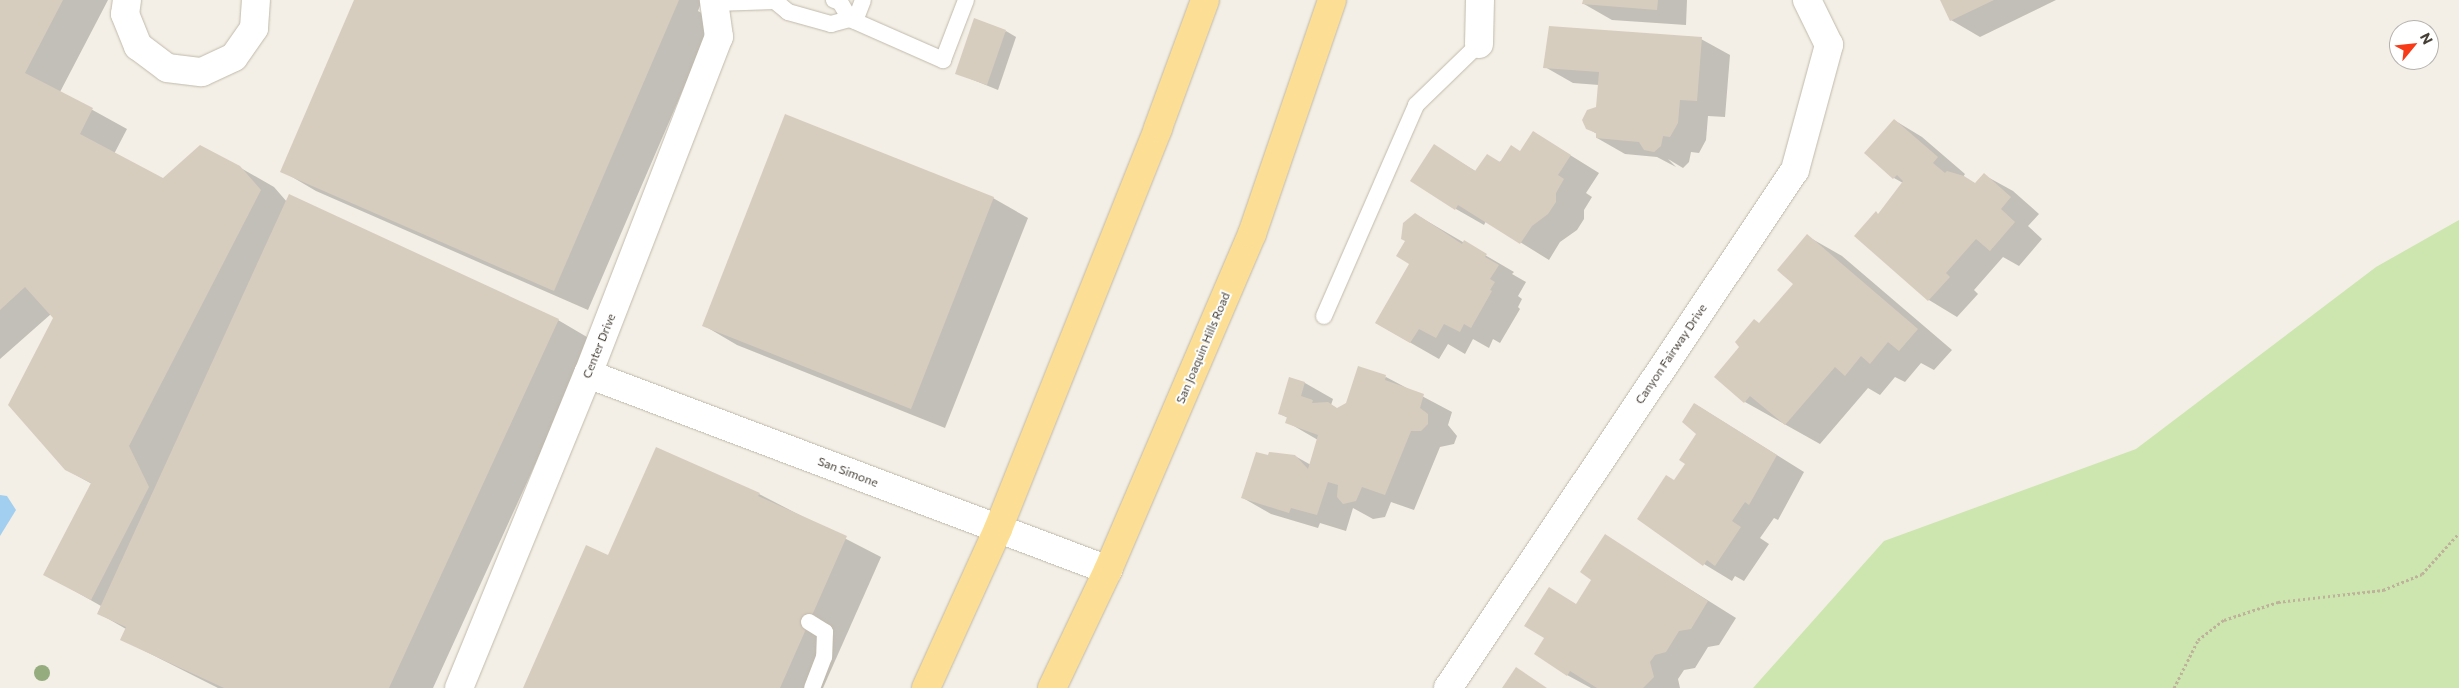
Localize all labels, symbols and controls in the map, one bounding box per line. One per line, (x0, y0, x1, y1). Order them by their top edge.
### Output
north arrow (2389, 20, 2439, 70)
text: N (2417, 30, 2437, 47)
street label: San Joaquin Hills Road (1173, 290, 1233, 406)
street label: Canyon Fairway Drive (1632, 301, 1710, 407)
street label: Center Drive (579, 311, 619, 381)
street label: San Simone (816, 454, 880, 490)

